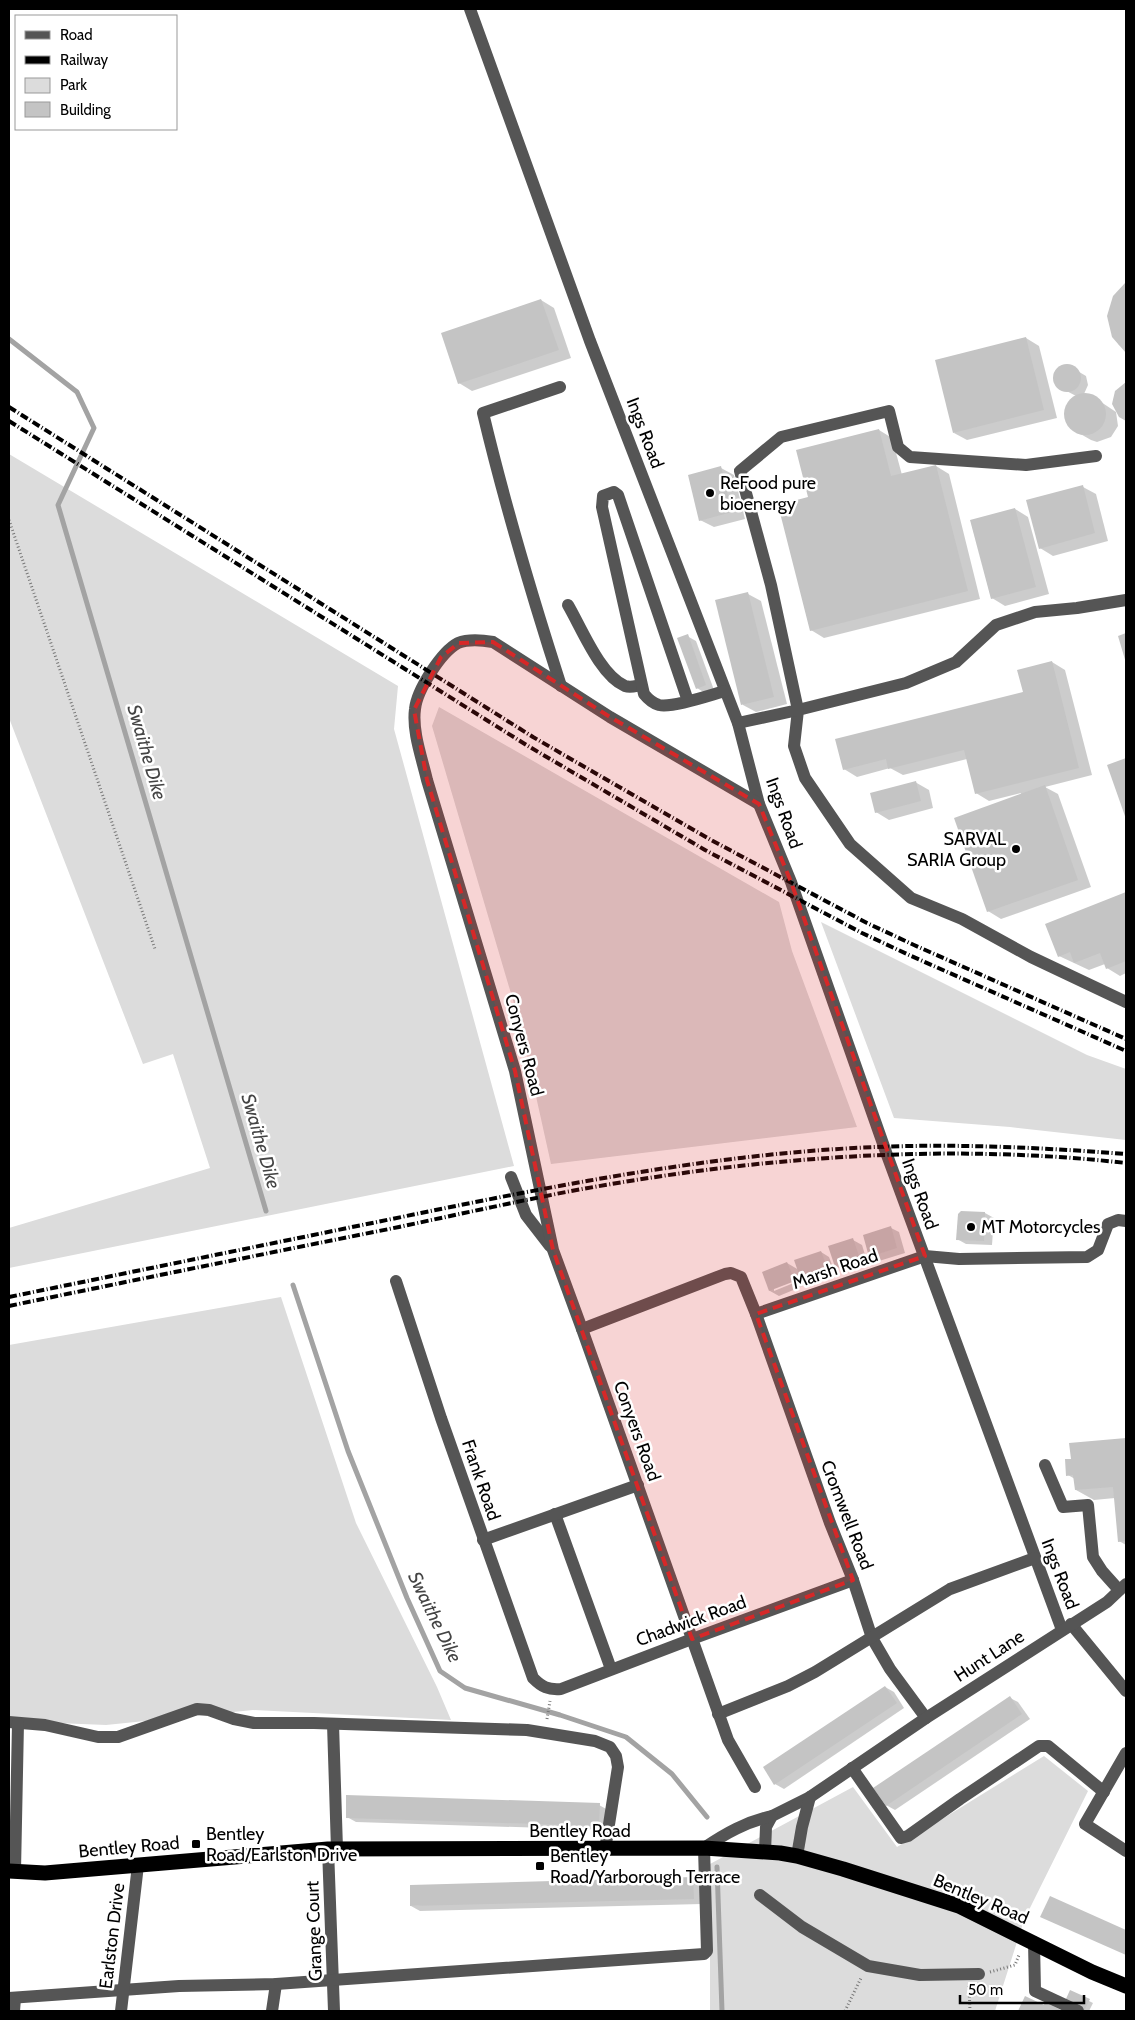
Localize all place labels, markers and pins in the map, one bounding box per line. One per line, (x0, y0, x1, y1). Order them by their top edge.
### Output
place label: ReFood pure bioenergy (720, 472, 816, 515)
marker: ReFood pure bioenergy (704, 487, 716, 499)
place label: SARVAL SARIA Group (907, 828, 1006, 871)
marker: SARVAL SARIA Group (1010, 843, 1022, 855)
place label: MT Motorcycles (981, 1216, 1100, 1238)
marker: MT Motorcycles (965, 1221, 977, 1233)
place label: Bentley Road/Earlston Drive (206, 1823, 357, 1866)
marker: Bentley Road/Earlston Drive (190, 1838, 202, 1850)
place label: Bentley Road/Yarborough Terrace (550, 1845, 740, 1888)
marker: Bentley Road/Yarborough Terrace (534, 1860, 546, 1872)

